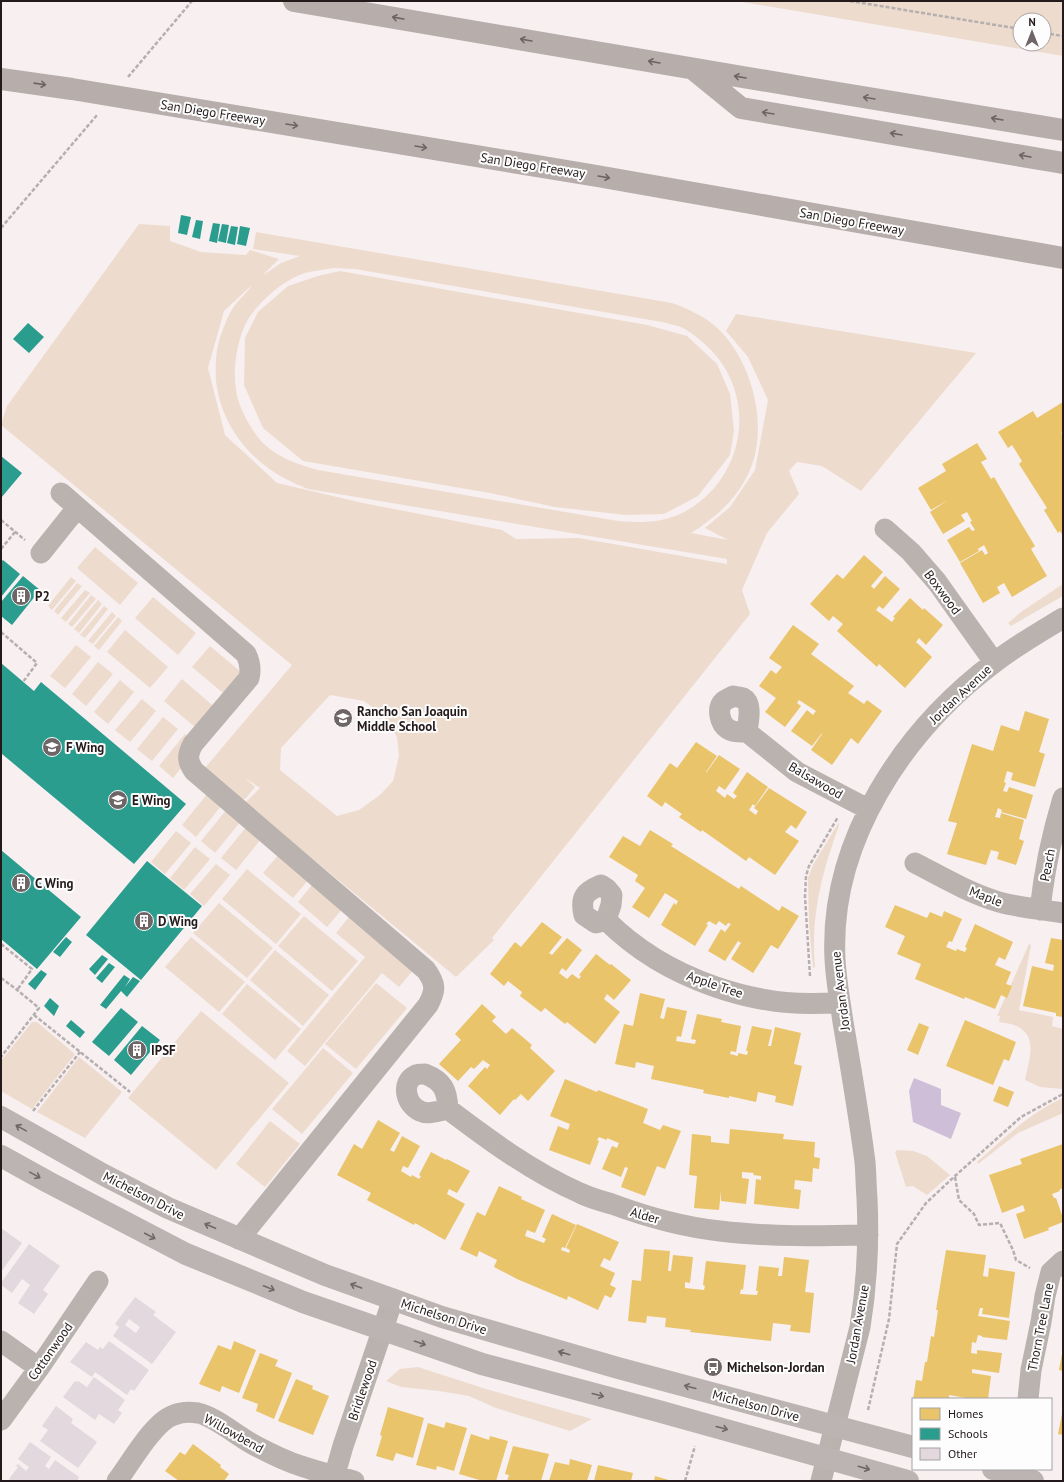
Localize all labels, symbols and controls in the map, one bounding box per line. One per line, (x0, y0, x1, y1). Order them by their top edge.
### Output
north arrow (1012, 12, 1052, 52)
one-way arrow (391, 14, 404, 22)
text: N (1028, 15, 1036, 29)
one-way arrow (520, 36, 533, 44)
one-way arrow (648, 58, 661, 66)
one-way arrow (734, 73, 747, 81)
one-way arrow (33, 80, 46, 88)
one-way arrow (862, 94, 875, 102)
street label: San Diego Freeway (159, 96, 267, 129)
one-way arrow (762, 109, 775, 117)
one-way arrow (991, 114, 1004, 122)
one-way arrow (285, 121, 298, 129)
one-way arrow (890, 130, 903, 138)
one-way arrow (414, 143, 427, 151)
street label: San Diego Freeway (479, 149, 587, 182)
one-way arrow (1018, 152, 1031, 160)
one-way arrow (597, 173, 610, 181)
street label: San Diego Freeway (798, 204, 906, 239)
street label: Boxwood (920, 567, 965, 618)
building icon: P2 (10, 585, 32, 607)
place label: P2 (35, 588, 50, 605)
street label: Jordan Avenue (925, 661, 995, 728)
place label: Rancho San Joaquin Middle School (357, 703, 467, 735)
school or university icon: Rancho San Joaquin Middle School (332, 707, 354, 729)
school or university icon: F Wing (41, 736, 63, 758)
place label: F Wing (66, 739, 104, 756)
street label: Balsawood (785, 758, 846, 803)
school or university icon: E Wing (107, 789, 129, 811)
place label: E Wing (132, 792, 171, 809)
street label: Peach (1036, 847, 1059, 883)
building icon: C Wing (10, 872, 32, 894)
place label: C Wing (35, 875, 73, 892)
street label: Maple (967, 882, 1005, 911)
building icon: D Wing (133, 910, 155, 932)
place label: D Wing (158, 913, 198, 930)
street label: Jordan Avenue (827, 951, 854, 1032)
street label: Apple Tree (684, 967, 745, 1002)
building icon: IPSF (126, 1039, 148, 1061)
place label: IPSF (151, 1042, 176, 1059)
one-way arrow (15, 1124, 27, 1132)
street label: Michelson Drive (100, 1168, 187, 1223)
one-way arrow (29, 1171, 41, 1179)
street label: Alder (628, 1203, 662, 1228)
one-way arrow (204, 1222, 216, 1229)
one-way arrow (144, 1232, 156, 1240)
one-way arrow (349, 1282, 362, 1289)
street label: Thorn Tree Lane (1024, 1282, 1057, 1373)
street label: Jordan Avenue (842, 1284, 873, 1366)
one-way arrow (262, 1285, 274, 1292)
street label: Michelson Drive (399, 1295, 489, 1338)
street label: Cottonwood (24, 1319, 77, 1384)
one-way arrow (413, 1339, 425, 1347)
one-way arrow (558, 1349, 571, 1356)
bus stop icon: Michelson-Jordan (702, 1356, 724, 1378)
street label: Bridlewood (344, 1358, 381, 1423)
place label: Michelson-Jordan (727, 1359, 825, 1376)
one-way arrow (683, 1383, 696, 1390)
street label: Michelson Drive (711, 1386, 801, 1425)
one-way arrow (591, 1392, 604, 1399)
legend (912, 1398, 1052, 1470)
text: Homes (948, 1406, 983, 1421)
street label: Willowbend (201, 1410, 267, 1457)
one-way arrow (715, 1425, 728, 1432)
text: Schools (948, 1426, 988, 1441)
text: Other (948, 1446, 977, 1461)
one-way arrow (857, 1465, 870, 1472)

